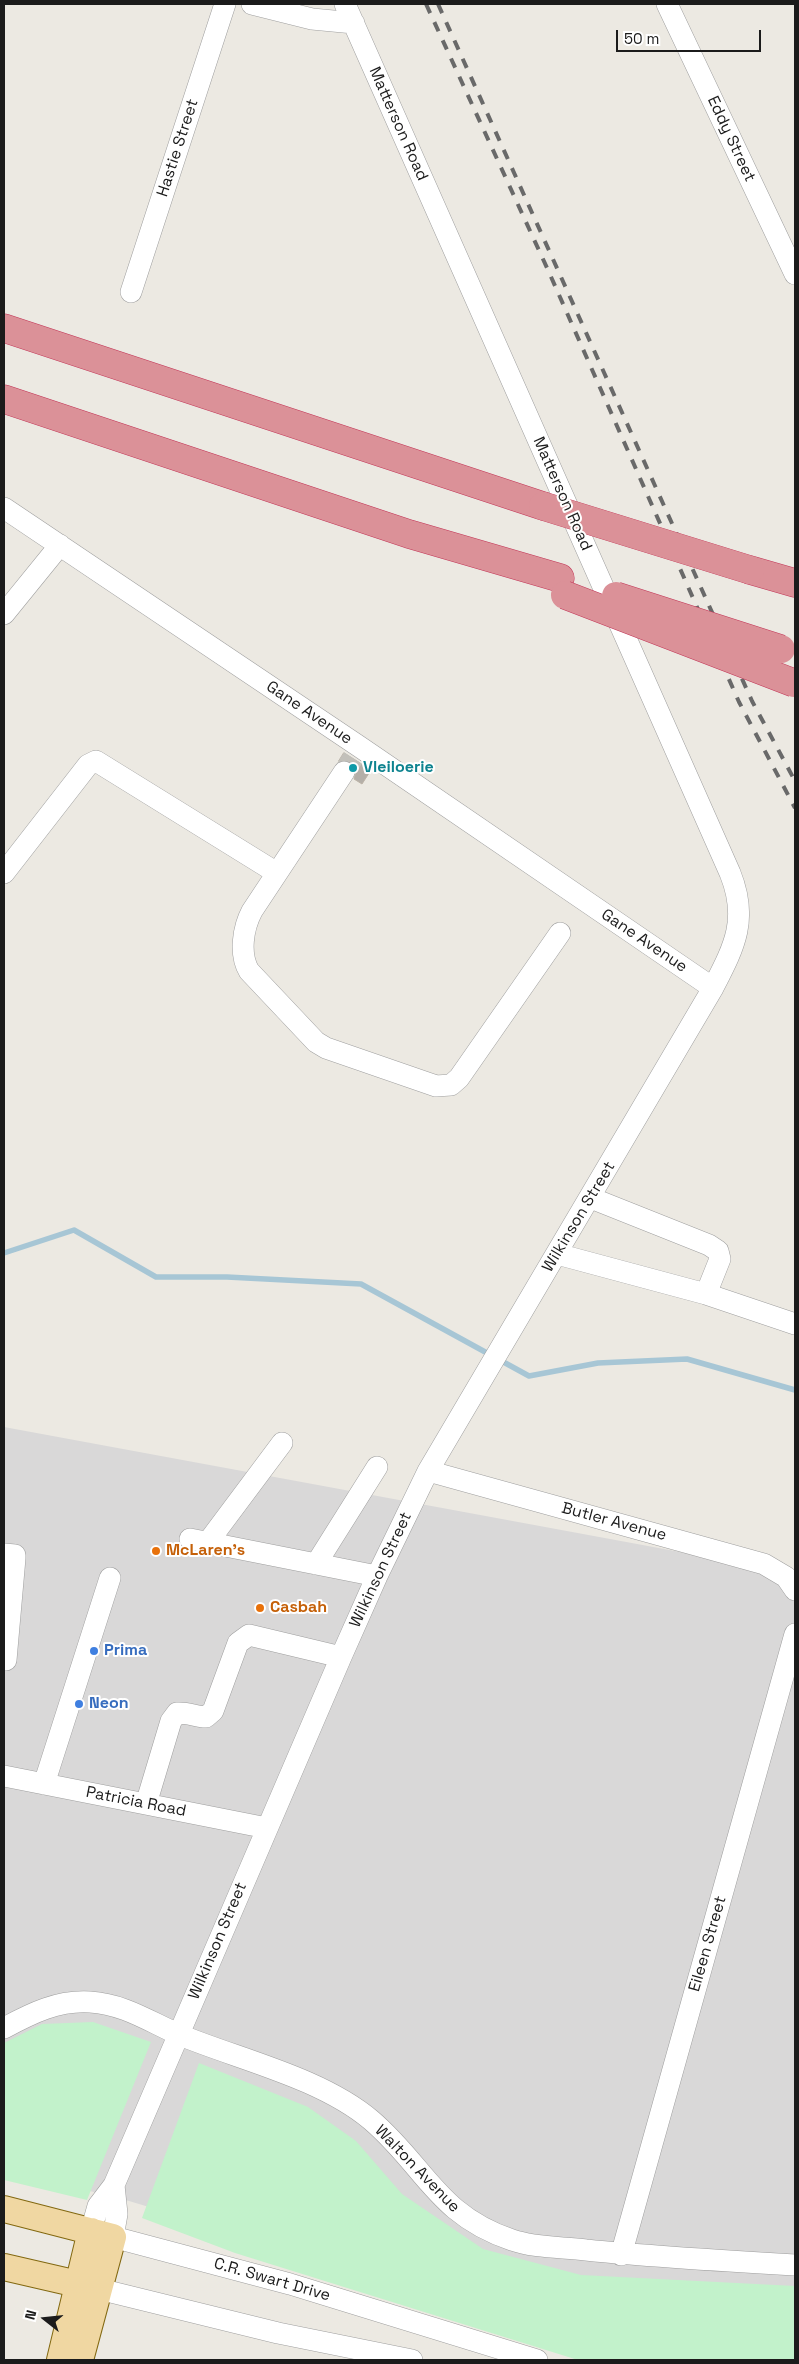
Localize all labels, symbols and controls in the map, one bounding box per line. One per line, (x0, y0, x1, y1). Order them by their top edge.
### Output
scale bar (619, 20, 764, 52)
text: 50 m (624, 29, 659, 48)
street label: Matterson Road (364, 64, 432, 184)
street label: Eddy Street (703, 93, 759, 185)
street label: Hastie Street (153, 97, 203, 199)
street label: Matterson Road (528, 434, 596, 554)
street label: Gane Avenue (262, 677, 356, 749)
place label: Vleiloerie (363, 758, 434, 778)
marker: Vleiloerie (347, 762, 359, 774)
street label: Gane Avenue (597, 905, 691, 977)
street label: Wilkinson Street (538, 1158, 620, 1276)
street label: Butler Avenue (559, 1499, 669, 1545)
street label: Wilkinson Street (346, 1509, 416, 1631)
place label: McLaren's (166, 1541, 245, 1561)
marker: McLaren's (150, 1545, 162, 1557)
place label: Casbah (270, 1598, 327, 1618)
marker: Casbah (254, 1602, 266, 1614)
place label: Prima (104, 1641, 147, 1661)
marker: Prima (88, 1645, 100, 1657)
place label: Neon (89, 1694, 129, 1714)
marker: Neon (73, 1698, 85, 1710)
street label: Patricia Road (84, 1783, 188, 1821)
street label: Wilkinson Street (185, 1880, 251, 2002)
street label: Eileen Street (685, 1894, 731, 1994)
street label: Walton Avenue (370, 2121, 464, 2217)
street label: C.R. Swart Drive (212, 2254, 332, 2306)
north arrow (20, 2294, 70, 2344)
text: N (21, 2308, 41, 2322)

